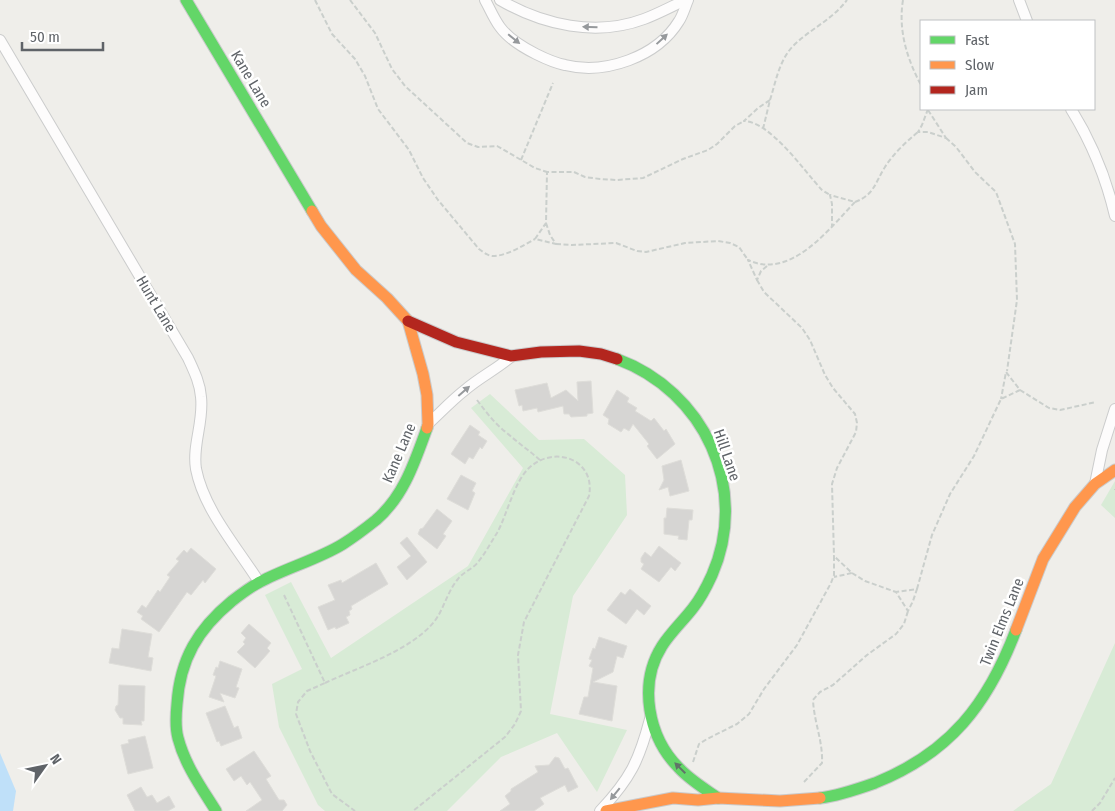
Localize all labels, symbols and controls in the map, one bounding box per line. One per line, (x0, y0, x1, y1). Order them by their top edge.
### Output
scale bar (22, 20, 104, 52)
legend (920, 20, 1095, 110)
one-way arrow (582, 23, 598, 31)
text: 50 m (30, 28, 60, 46)
text: Fast (965, 31, 989, 49)
one-way arrow (507, 33, 520, 44)
one-way arrow (655, 33, 667, 45)
street label: Kane Lane (227, 47, 275, 111)
text: Slow (965, 56, 994, 74)
text: Jam (965, 81, 988, 99)
street label: Hunt Lane (132, 273, 180, 335)
one-way arrow (457, 385, 469, 397)
street label: Kane Lane (378, 420, 420, 486)
street label: Hill Lane (710, 427, 744, 483)
street label: Twin Elms Lane (976, 575, 1028, 669)
north arrow (20, 741, 70, 791)
text: N (46, 751, 65, 767)
one-way arrow (674, 762, 686, 774)
one-way arrow (610, 787, 621, 800)

